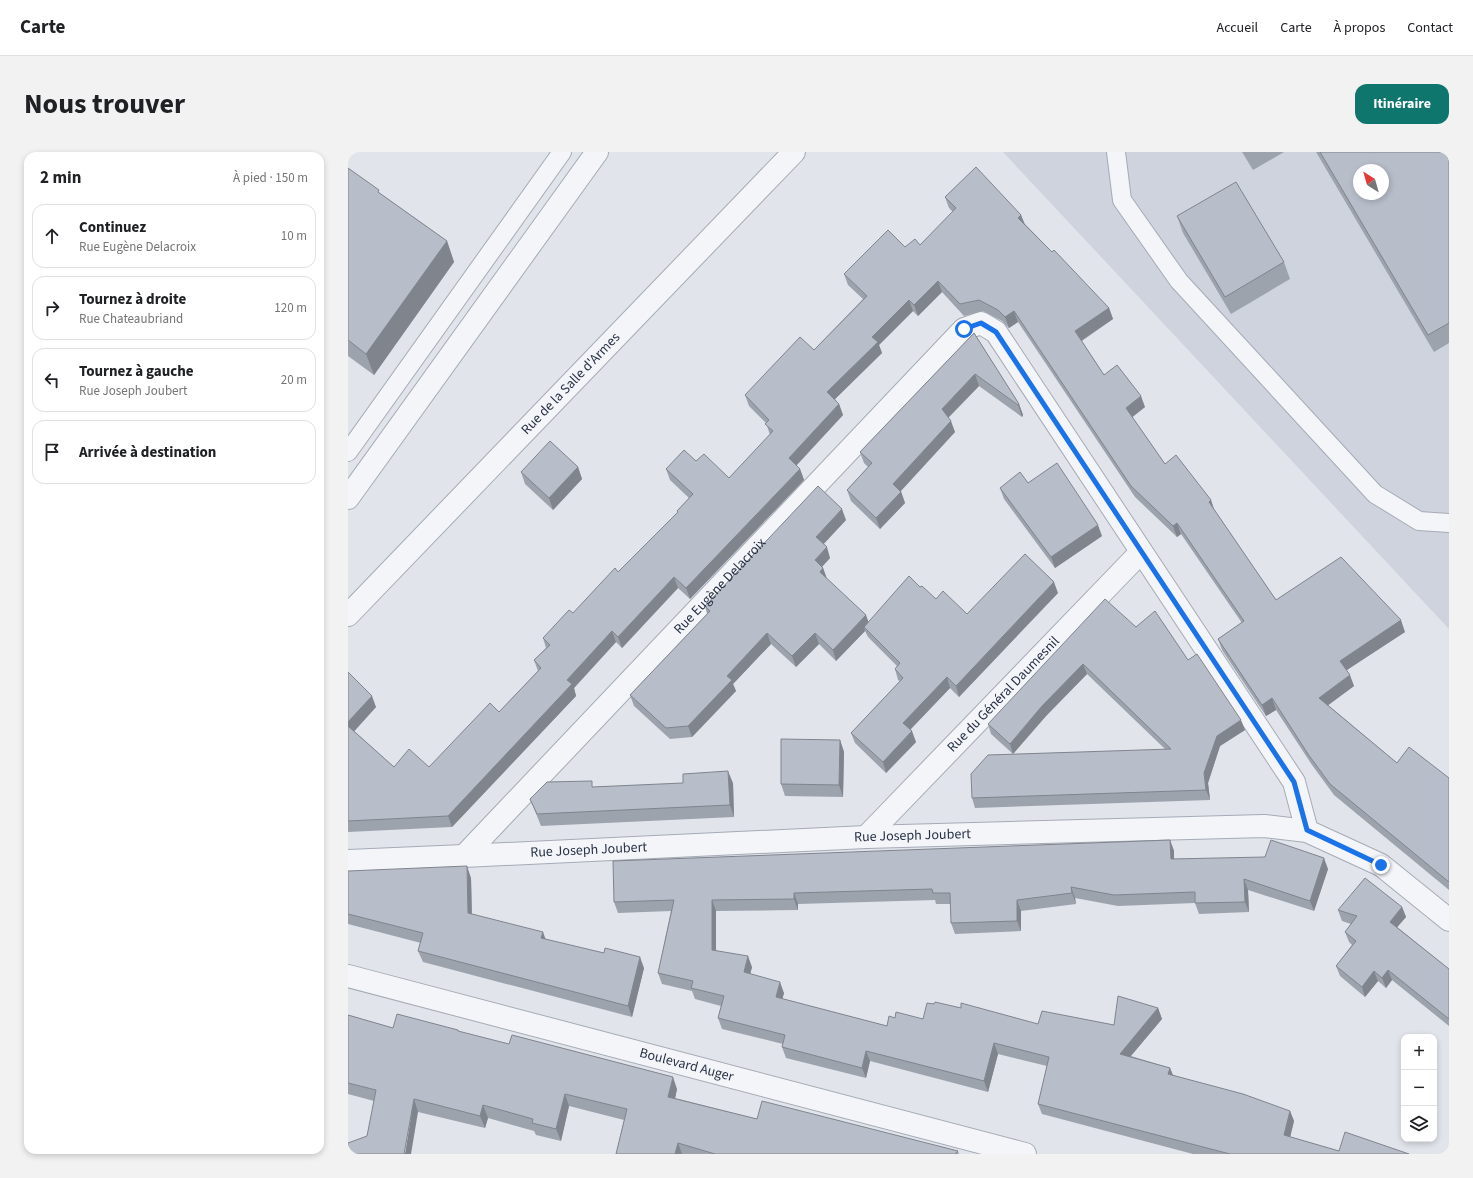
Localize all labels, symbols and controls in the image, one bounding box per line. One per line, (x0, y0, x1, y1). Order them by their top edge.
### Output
text: Carte (20, 14, 65, 41)
text: Accueil (1217, 18, 1258, 38)
text: Carte (1280, 18, 1312, 38)
text: À propos (1334, 18, 1385, 38)
text: Contact (1407, 18, 1453, 38)
text: Nous trouver (24, 84, 185, 124)
button: Itinéraire (1355, 84, 1449, 124)
north arrow (1353, 164, 1389, 200)
text: 2 min (40, 166, 81, 190)
text: À pied · 150 m (233, 169, 308, 187)
text: Continuez (79, 217, 146, 238)
icon: ahead (41, 225, 63, 247)
text: 10 m (281, 227, 307, 245)
text: Rue Eugène Delacroix (79, 238, 196, 256)
text: Tournez à droite (79, 289, 186, 310)
icon: right (41, 297, 63, 319)
text: 120 m (274, 299, 307, 317)
text: Rue Chateaubriand (79, 310, 183, 328)
route start (955, 320, 973, 338)
street label: Rue de la Salle d'Armes (517, 328, 625, 439)
text: Tournez à gauche (79, 361, 194, 382)
icon: left (41, 369, 63, 391)
text: 20 m (281, 371, 307, 389)
text: Rue Joseph Joubert (79, 382, 187, 400)
icon: arrive (41, 441, 63, 463)
text: Arrivée à destination (79, 442, 216, 463)
street label: Rue Eugène Delacroix (669, 533, 771, 639)
street label: Rue du Général Daumesnil (943, 632, 1065, 757)
street label: Rue Joseph Joubert (854, 824, 971, 848)
street label: Rue Joseph Joubert (530, 837, 648, 863)
route end (1372, 856, 1390, 874)
map controls (1401, 1034, 1437, 1142)
button: + (1401, 1034, 1437, 1070)
street label: Boulevard Auger (637, 1043, 736, 1087)
button: − (1401, 1070, 1437, 1106)
button: layers (1401, 1106, 1437, 1142)

